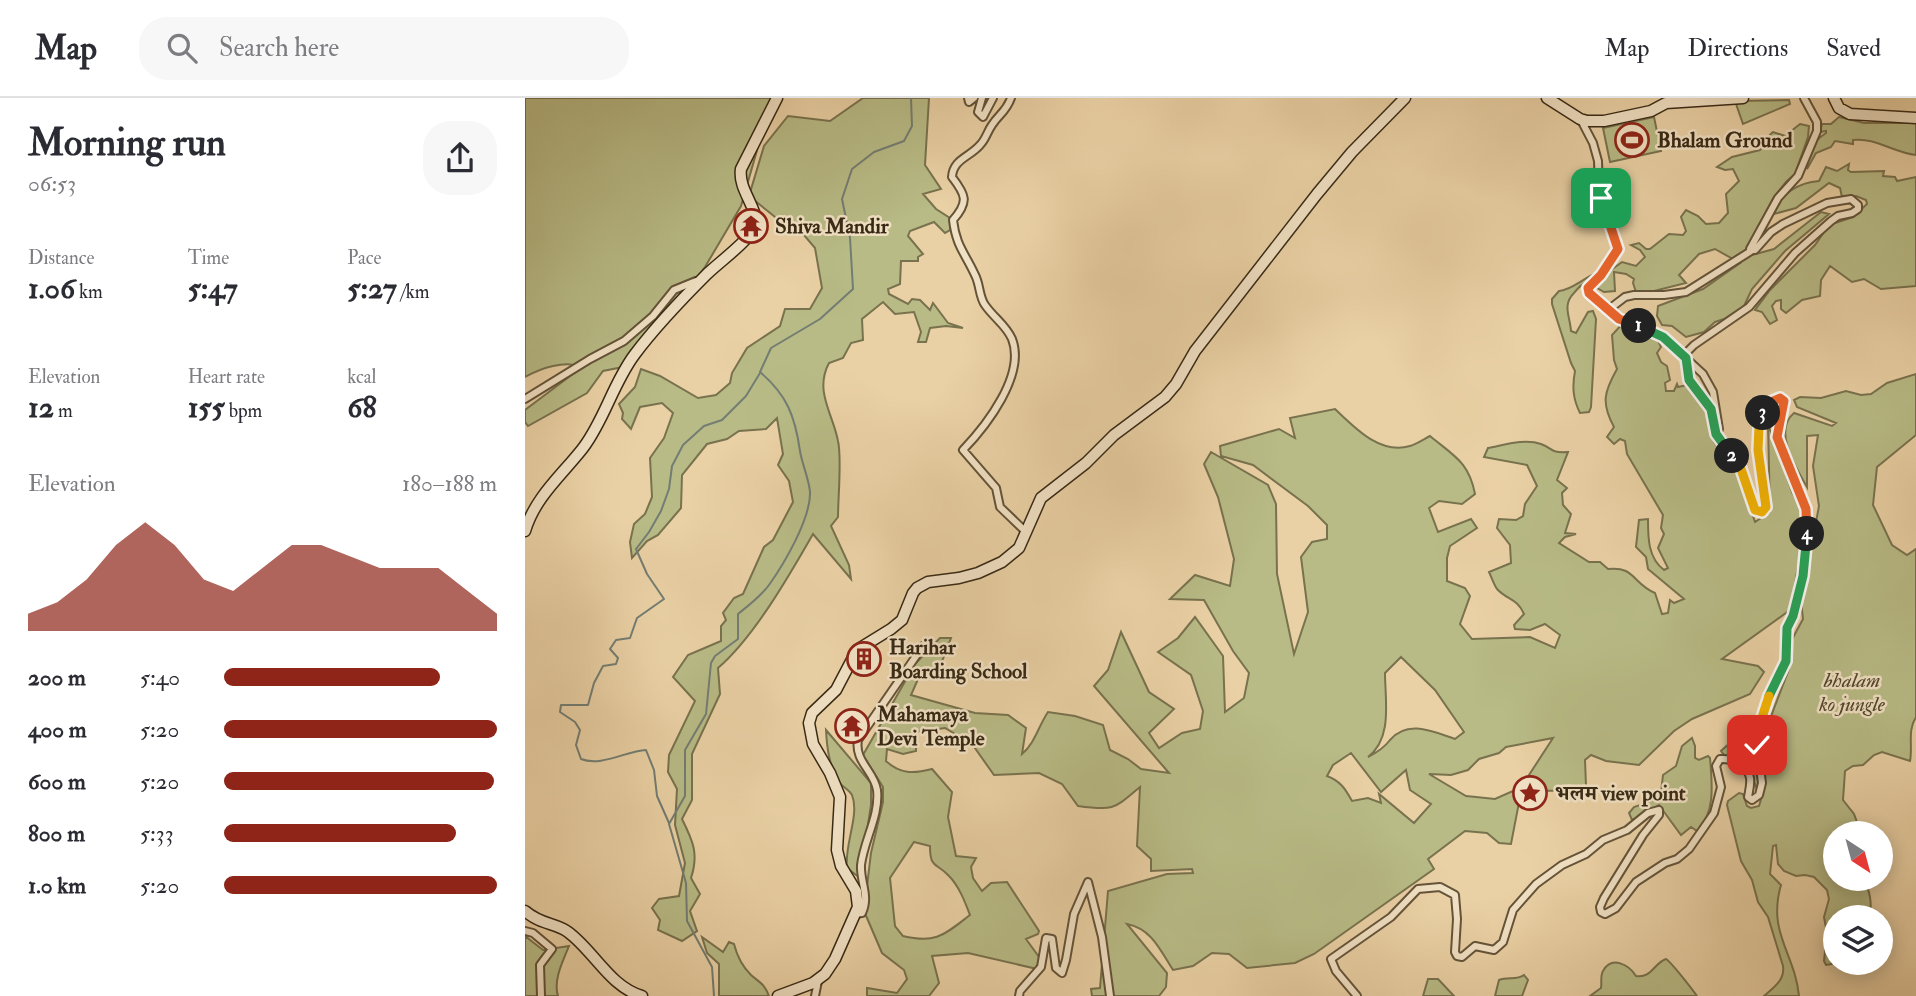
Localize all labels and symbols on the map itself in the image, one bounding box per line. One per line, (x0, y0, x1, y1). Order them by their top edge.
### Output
sports icon: Bhalam Ground (1613, 121, 1651, 159)
place label: Bhalam Ground (1657, 127, 1793, 154)
pin (1571, 168, 1631, 228)
temple icon: Shiva Mandir (732, 207, 770, 245)
place label: Shiva Mandir (775, 213, 890, 240)
pin: 1 (1621, 308, 1657, 344)
pin: 3 (1745, 396, 1781, 430)
pin: 2 (1715, 438, 1749, 474)
pin: 4 (1789, 516, 1825, 551)
place label: Harihar Boarding School (889, 634, 1028, 685)
building icon: Harihar Boarding School (845, 640, 883, 678)
park label: bhalam ko jungle (1818, 667, 1886, 718)
place label: Mahamaya Devi Temple (876, 701, 985, 752)
temple icon: Mahamaya Devi Temple (833, 707, 871, 745)
pin (1727, 715, 1787, 775)
place icon: भलम view point (1511, 774, 1549, 812)
place label: भलम view point (1555, 780, 1686, 807)
north arrow (1823, 821, 1893, 891)

